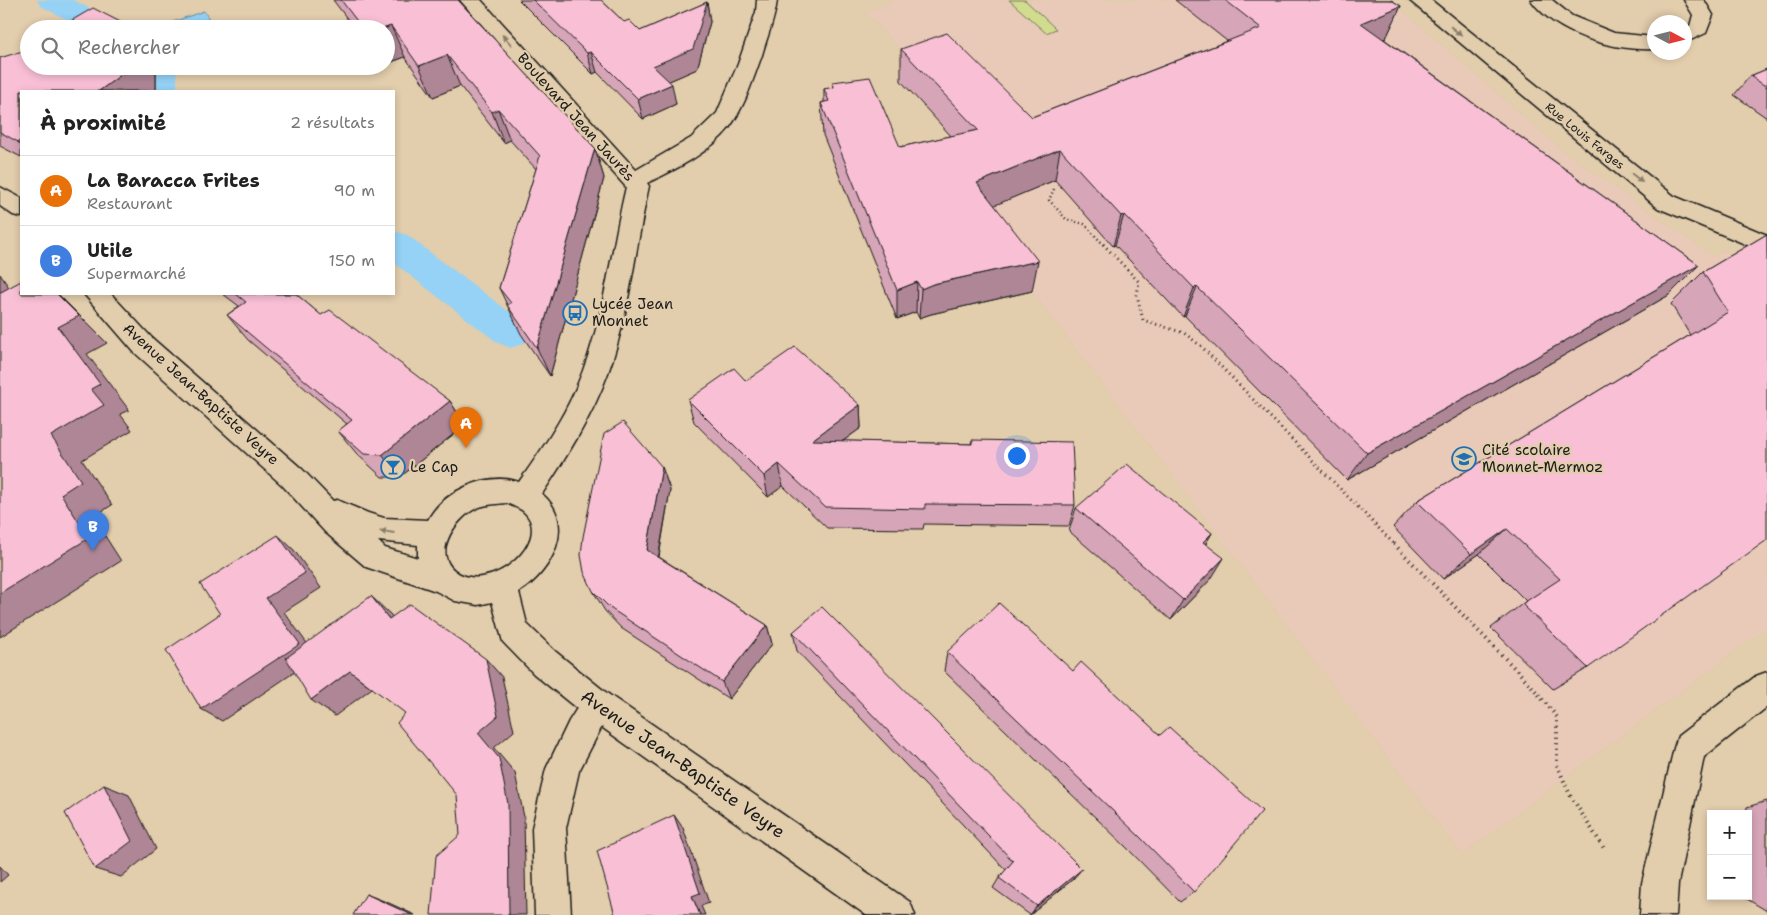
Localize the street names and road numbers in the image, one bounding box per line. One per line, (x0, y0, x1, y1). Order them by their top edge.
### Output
street label: Boulevard Jean Jaurès (513, 48, 639, 186)
street label: Rue Louis Farges (1542, 99, 1628, 173)
street label: Avenue Jean-Baptiste Veyre (119, 319, 283, 469)
street label: Avenue Jean-Baptiste Veyre (576, 684, 790, 844)

